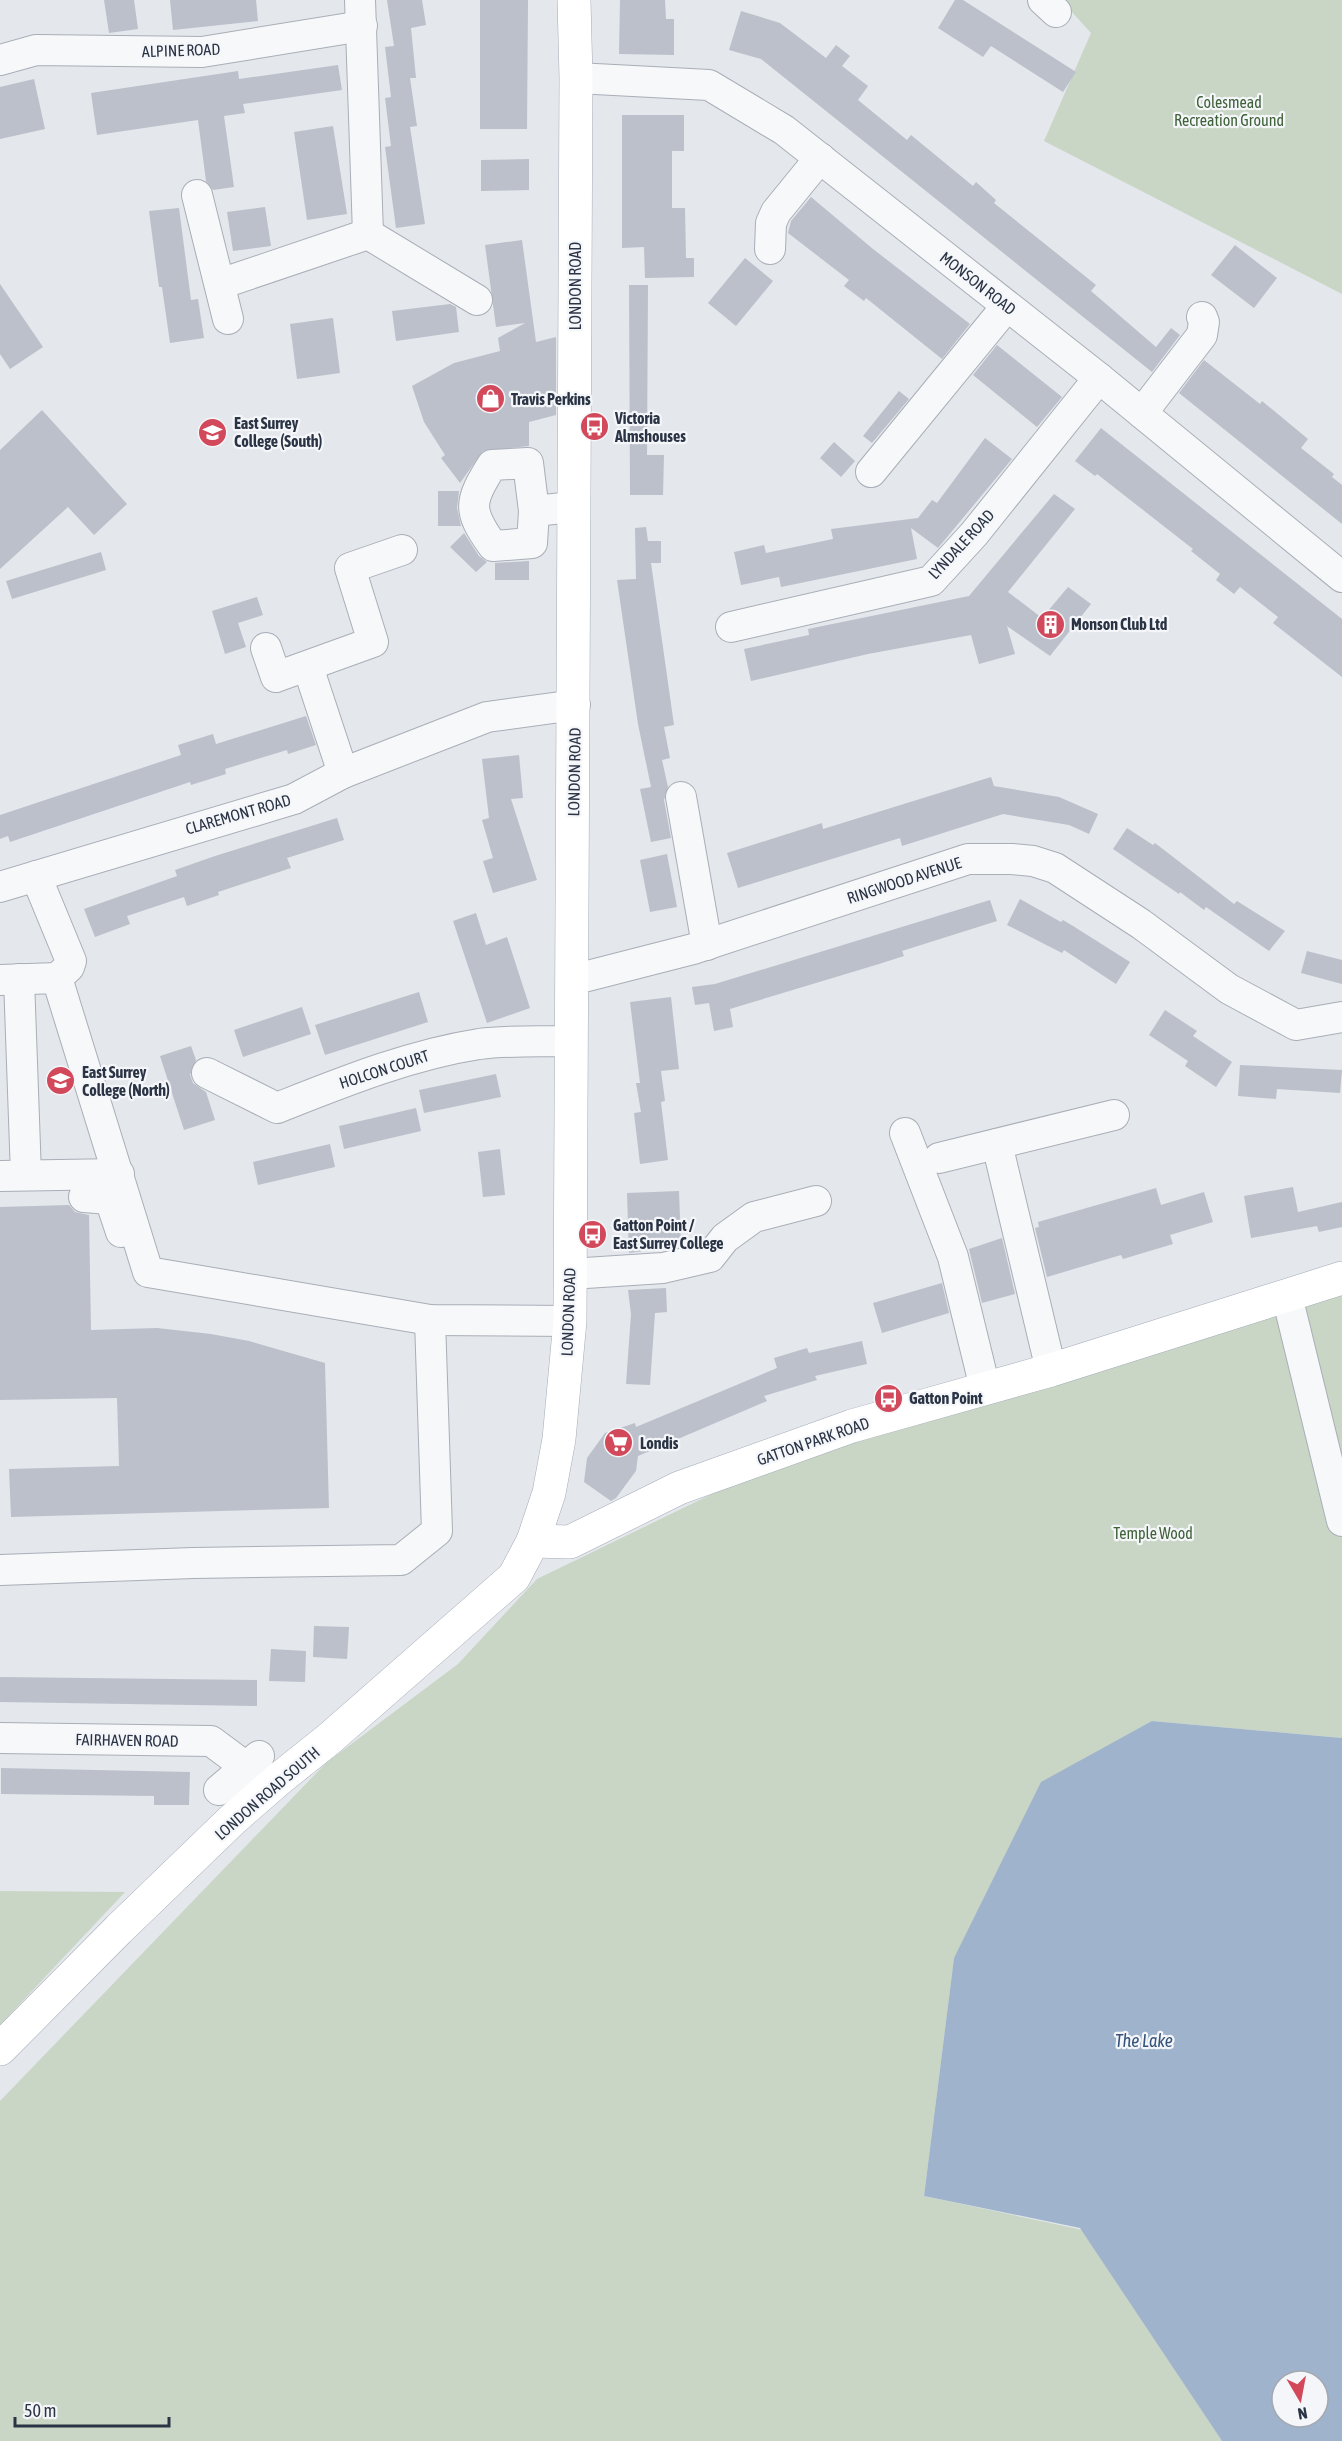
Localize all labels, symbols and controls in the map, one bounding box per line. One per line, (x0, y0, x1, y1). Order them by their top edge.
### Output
street label: ALPINE ROAD (142, 40, 221, 60)
park label: Colesmead Recreation Ground (1174, 93, 1284, 129)
street label: LONDON ROAD (566, 242, 584, 330)
street label: MONSON ROAD (937, 248, 1019, 318)
shop icon: Travis Perkins (474, 383, 506, 415)
place label: Travis Perkins (511, 390, 591, 408)
place label: Victoria Almshouses (614, 409, 686, 445)
bus stop icon: Victoria Almshouses (578, 411, 610, 443)
place label: East Surrey College (South) (234, 414, 322, 450)
school or university icon: East Surrey College (South) (197, 416, 229, 448)
street label: LYNDALE ROAD (925, 506, 997, 582)
building icon: Monson Club Ltd (1034, 608, 1066, 640)
place label: Monson Club Ltd (1071, 615, 1168, 633)
street label: LONDON ROAD (564, 728, 584, 816)
street label: CLAREMONT ROAD (183, 790, 293, 838)
street label: RINGWOOD AVENUE (845, 853, 964, 907)
street label: HOLCON COURT (337, 1046, 431, 1092)
place label: East Surrey College (North) (82, 1063, 170, 1099)
school or university icon: East Surrey College (North) (45, 1065, 77, 1097)
place label: Gatton Point / East Surrey College (613, 1216, 724, 1252)
bus stop icon: Gatton Point / East Surrey College (576, 1218, 608, 1250)
street label: LONDON ROAD (557, 1267, 579, 1357)
bus stop icon: Gatton Point (872, 1382, 904, 1414)
place label: Gatton Point (909, 1389, 983, 1407)
street label: GATTON PARK ROAD (755, 1413, 871, 1469)
supermarket icon: Londis (603, 1427, 635, 1459)
place label: Londis (640, 1434, 679, 1452)
park label: Temple Wood (1113, 1524, 1193, 1543)
street label: FAIRHAVEN ROAD (75, 1730, 179, 1750)
street label: LONDON ROAD SOUTH (211, 1743, 323, 1843)
water label: The Lake (1115, 2030, 1173, 2051)
north arrow (1270, 2369, 1330, 2429)
scale bar (15, 2390, 170, 2428)
text: 50 m (24, 2400, 56, 2421)
text: N (1296, 2404, 1309, 2423)

